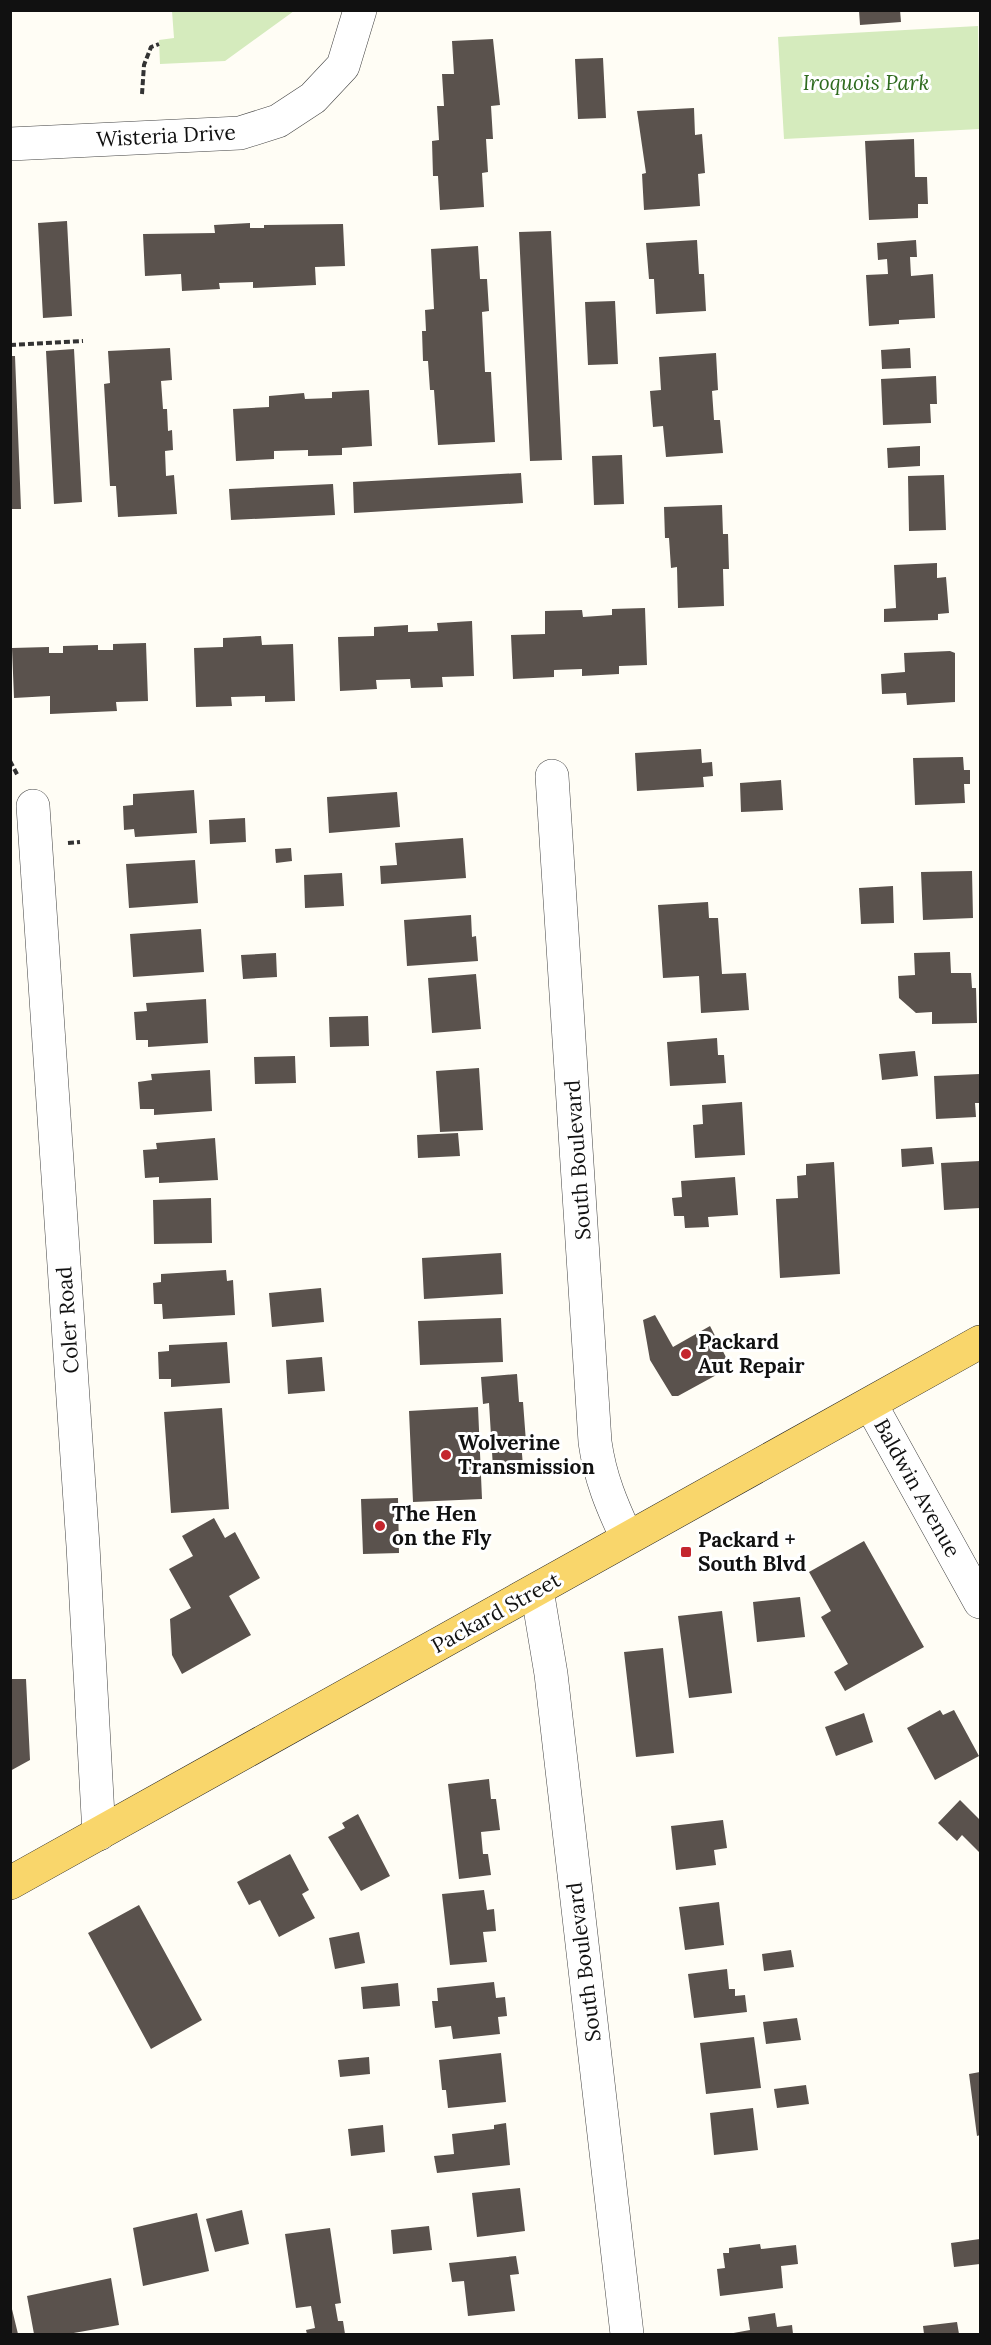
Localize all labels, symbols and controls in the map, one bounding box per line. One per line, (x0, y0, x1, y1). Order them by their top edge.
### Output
park label: Iroquois Park (803, 69, 929, 96)
street label: Wisteria Drive (96, 118, 236, 153)
street label: South Boulevard (558, 1079, 597, 1241)
street label: Coler Road (50, 1266, 85, 1375)
place label: Packard Aut Repair (698, 1328, 805, 1379)
marker: Packard Aut Repair (679, 1347, 693, 1361)
street label: Baldwin Avenue (868, 1414, 967, 1562)
place label: Wolverine Transmission (458, 1429, 595, 1480)
marker: Wolverine Transmission (439, 1448, 453, 1462)
place label: The Hen on the Fly (392, 1500, 492, 1551)
marker: The Hen on the Fly (373, 1519, 387, 1533)
place label: Packard + South Blvd (698, 1526, 806, 1577)
marker: Packard + South Blvd (679, 1545, 693, 1559)
street label: Packard Street (427, 1566, 566, 1659)
street label: South Boulevard (560, 1881, 607, 2043)

